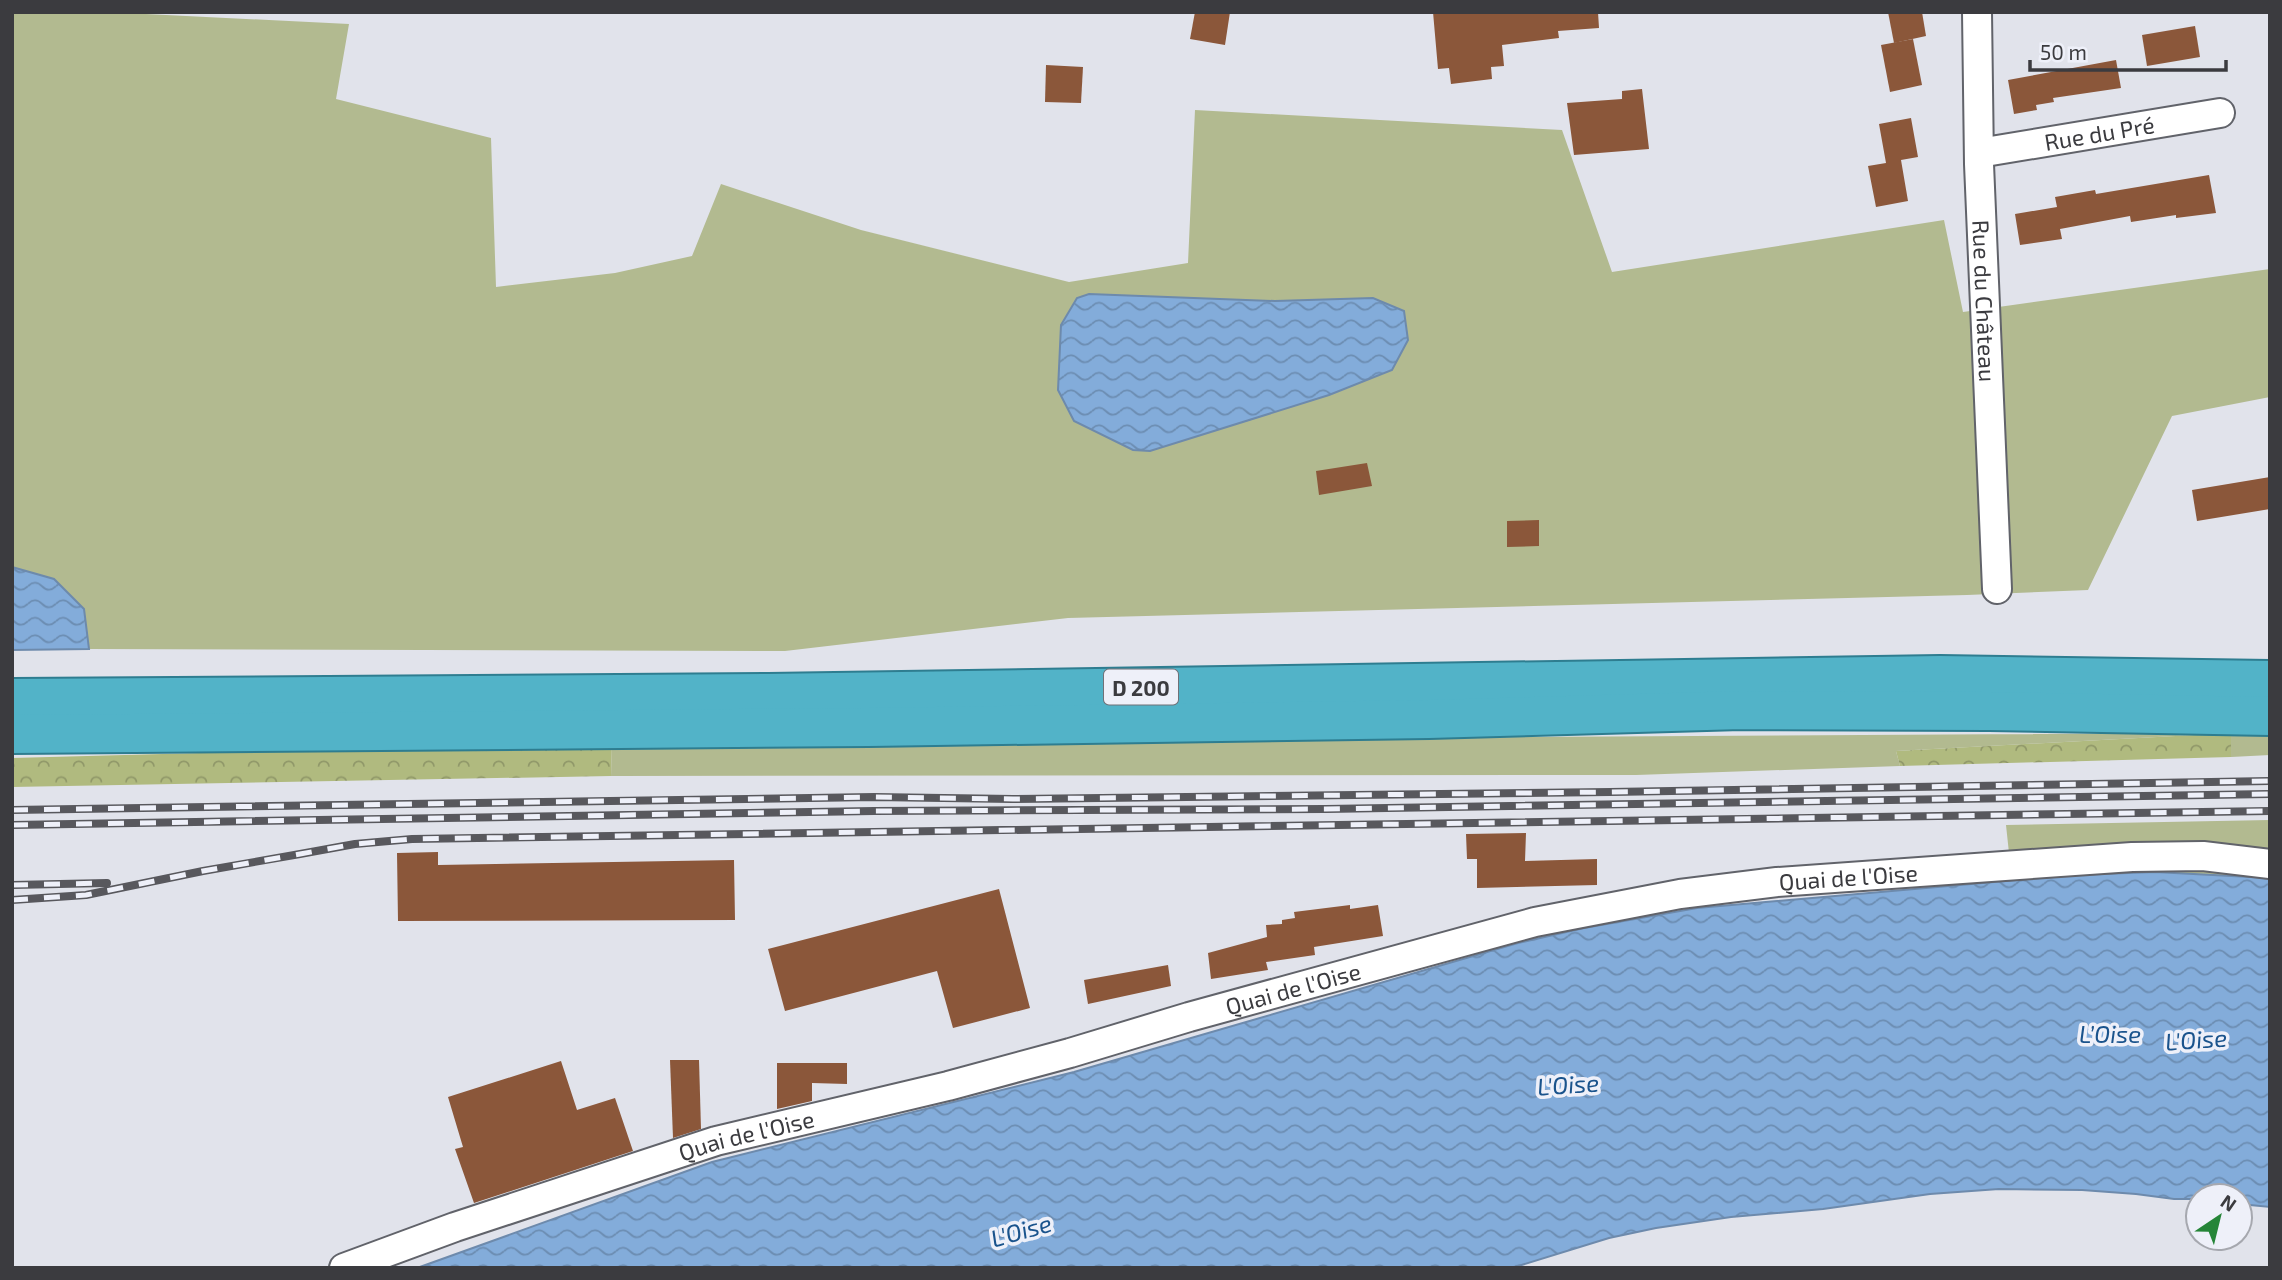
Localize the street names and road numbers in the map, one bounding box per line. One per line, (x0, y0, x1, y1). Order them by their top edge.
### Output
street label: Rue du Pré (2042, 110, 2156, 156)
street label: Rue du Château (1967, 219, 2002, 383)
road number: D 200 (1104, 670, 1178, 704)
street label: Quai de l'Oise (1778, 858, 1919, 896)
street label: Quai de l'Oise (1222, 957, 1364, 1020)
street label: Quai de l'Oise (675, 1104, 817, 1166)

